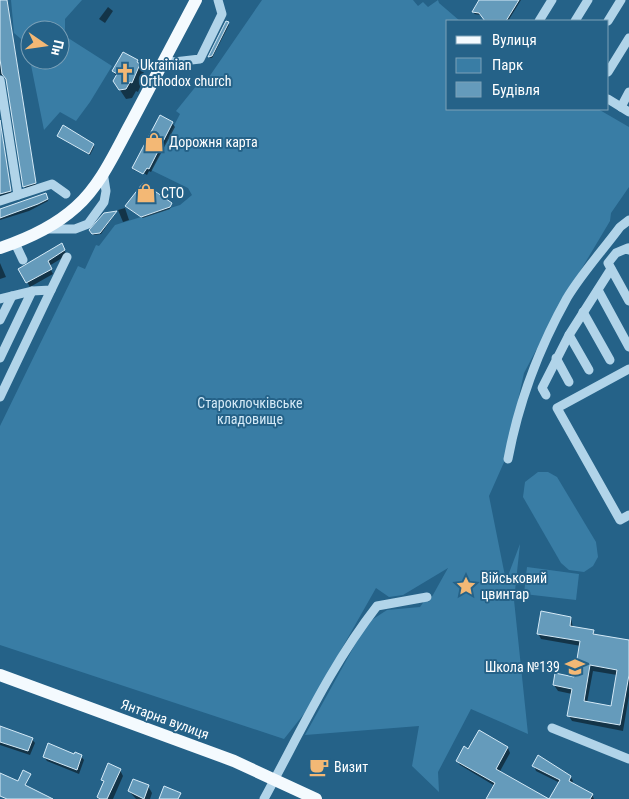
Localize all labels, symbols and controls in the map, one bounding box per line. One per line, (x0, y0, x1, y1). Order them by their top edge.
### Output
north arrow (20, 20, 70, 70)
legend (446, 20, 609, 110)
text: Вулиця (492, 31, 537, 49)
text: Пн (48, 39, 67, 57)
text: Парк (492, 56, 523, 74)
place label: Ukrainian Orthodox church (140, 57, 232, 89)
church icon: Ukrainian Orthodox church (114, 62, 136, 84)
text: Будівля (492, 81, 540, 99)
shop icon: Дорожня карта (143, 131, 165, 153)
place label: Дорожня карта (169, 134, 258, 150)
shop icon: СТО (135, 182, 157, 204)
place label: СТО (161, 185, 184, 201)
park label: Староклочківське кладовище (197, 395, 303, 427)
place label: Військовий цвинтар (481, 570, 547, 602)
place icon: Військовий цвинтар (455, 575, 477, 597)
school or university icon: Школа №139 (564, 656, 586, 678)
place label: Школа №139 (485, 659, 560, 675)
street label: Янтарна вулиця (119, 696, 211, 742)
cafe icon: Визит (308, 756, 330, 778)
place label: Визит (334, 759, 368, 775)

